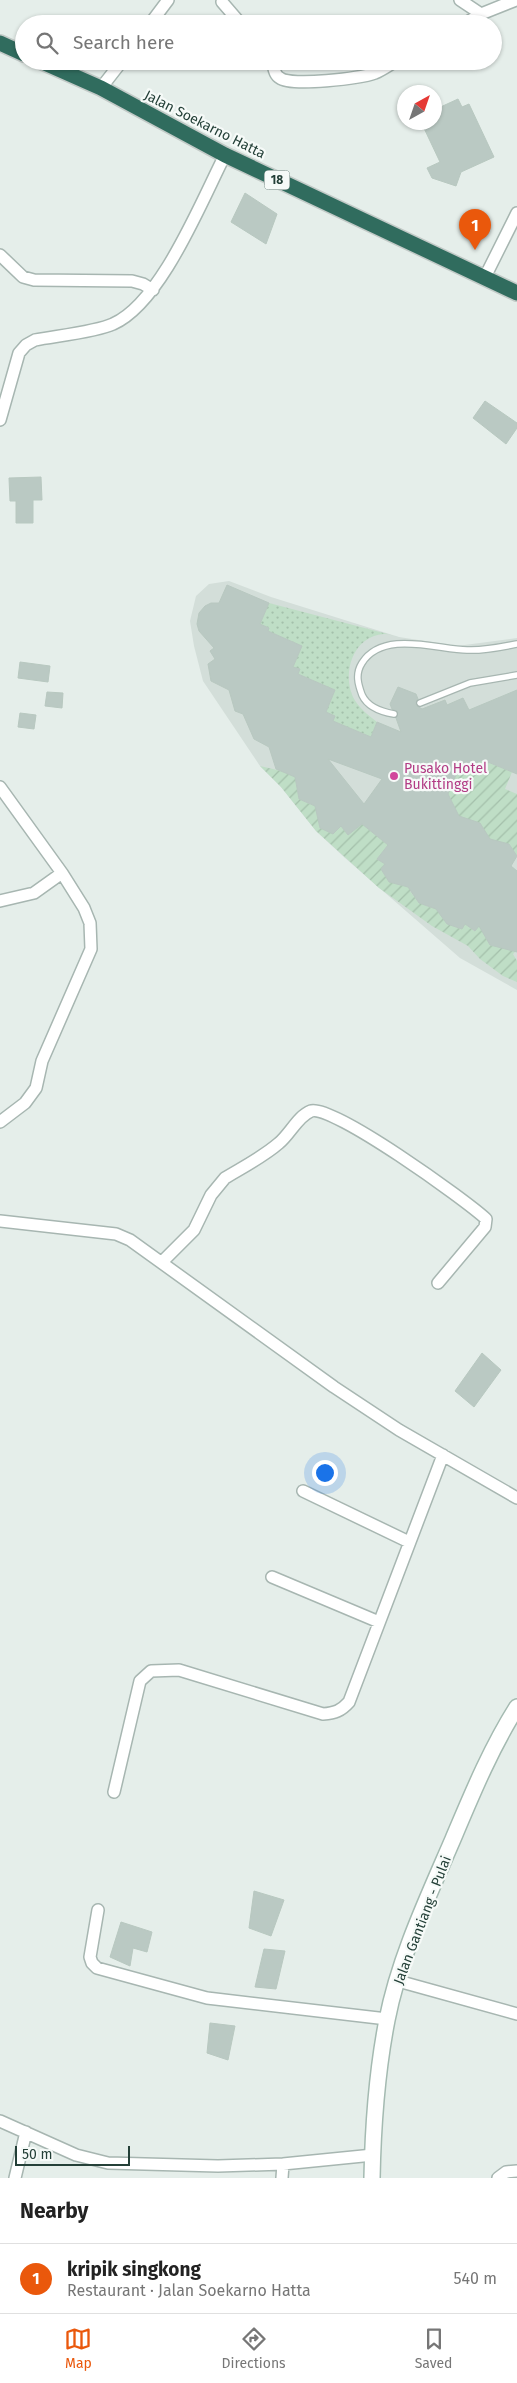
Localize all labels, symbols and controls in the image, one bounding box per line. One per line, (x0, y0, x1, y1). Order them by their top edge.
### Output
search box (15, 15, 502, 70)
icon: search (33, 29, 61, 57)
text: Search here (73, 31, 174, 54)
north arrow (397, 85, 442, 130)
street label: Jalan Soekarno Hatta (141, 87, 268, 162)
road number: 18 (264, 170, 290, 190)
pin: 1 (459, 209, 491, 250)
place label: Pusako Hotel Bukittinggi (404, 760, 487, 793)
marker: Pusako Hotel Bukittinggi (388, 770, 400, 782)
your location (312, 1460, 338, 1486)
street label: Jalan Gantiang - Pulai (390, 1853, 455, 1987)
scale bar (15, 2143, 130, 2166)
text: 50 m (22, 2146, 53, 2163)
text: Nearby (20, 2198, 88, 2224)
text: kripik singkong (67, 2258, 201, 2281)
text: 1 (32, 2269, 40, 2288)
text: 540 m (454, 2269, 497, 2288)
text: Restaurant · Jalan Soekarno Hatta (67, 2281, 311, 2300)
tab: Map (64, 2325, 92, 2372)
tab: Directions (221, 2325, 286, 2372)
tab: Saved (415, 2325, 453, 2372)

